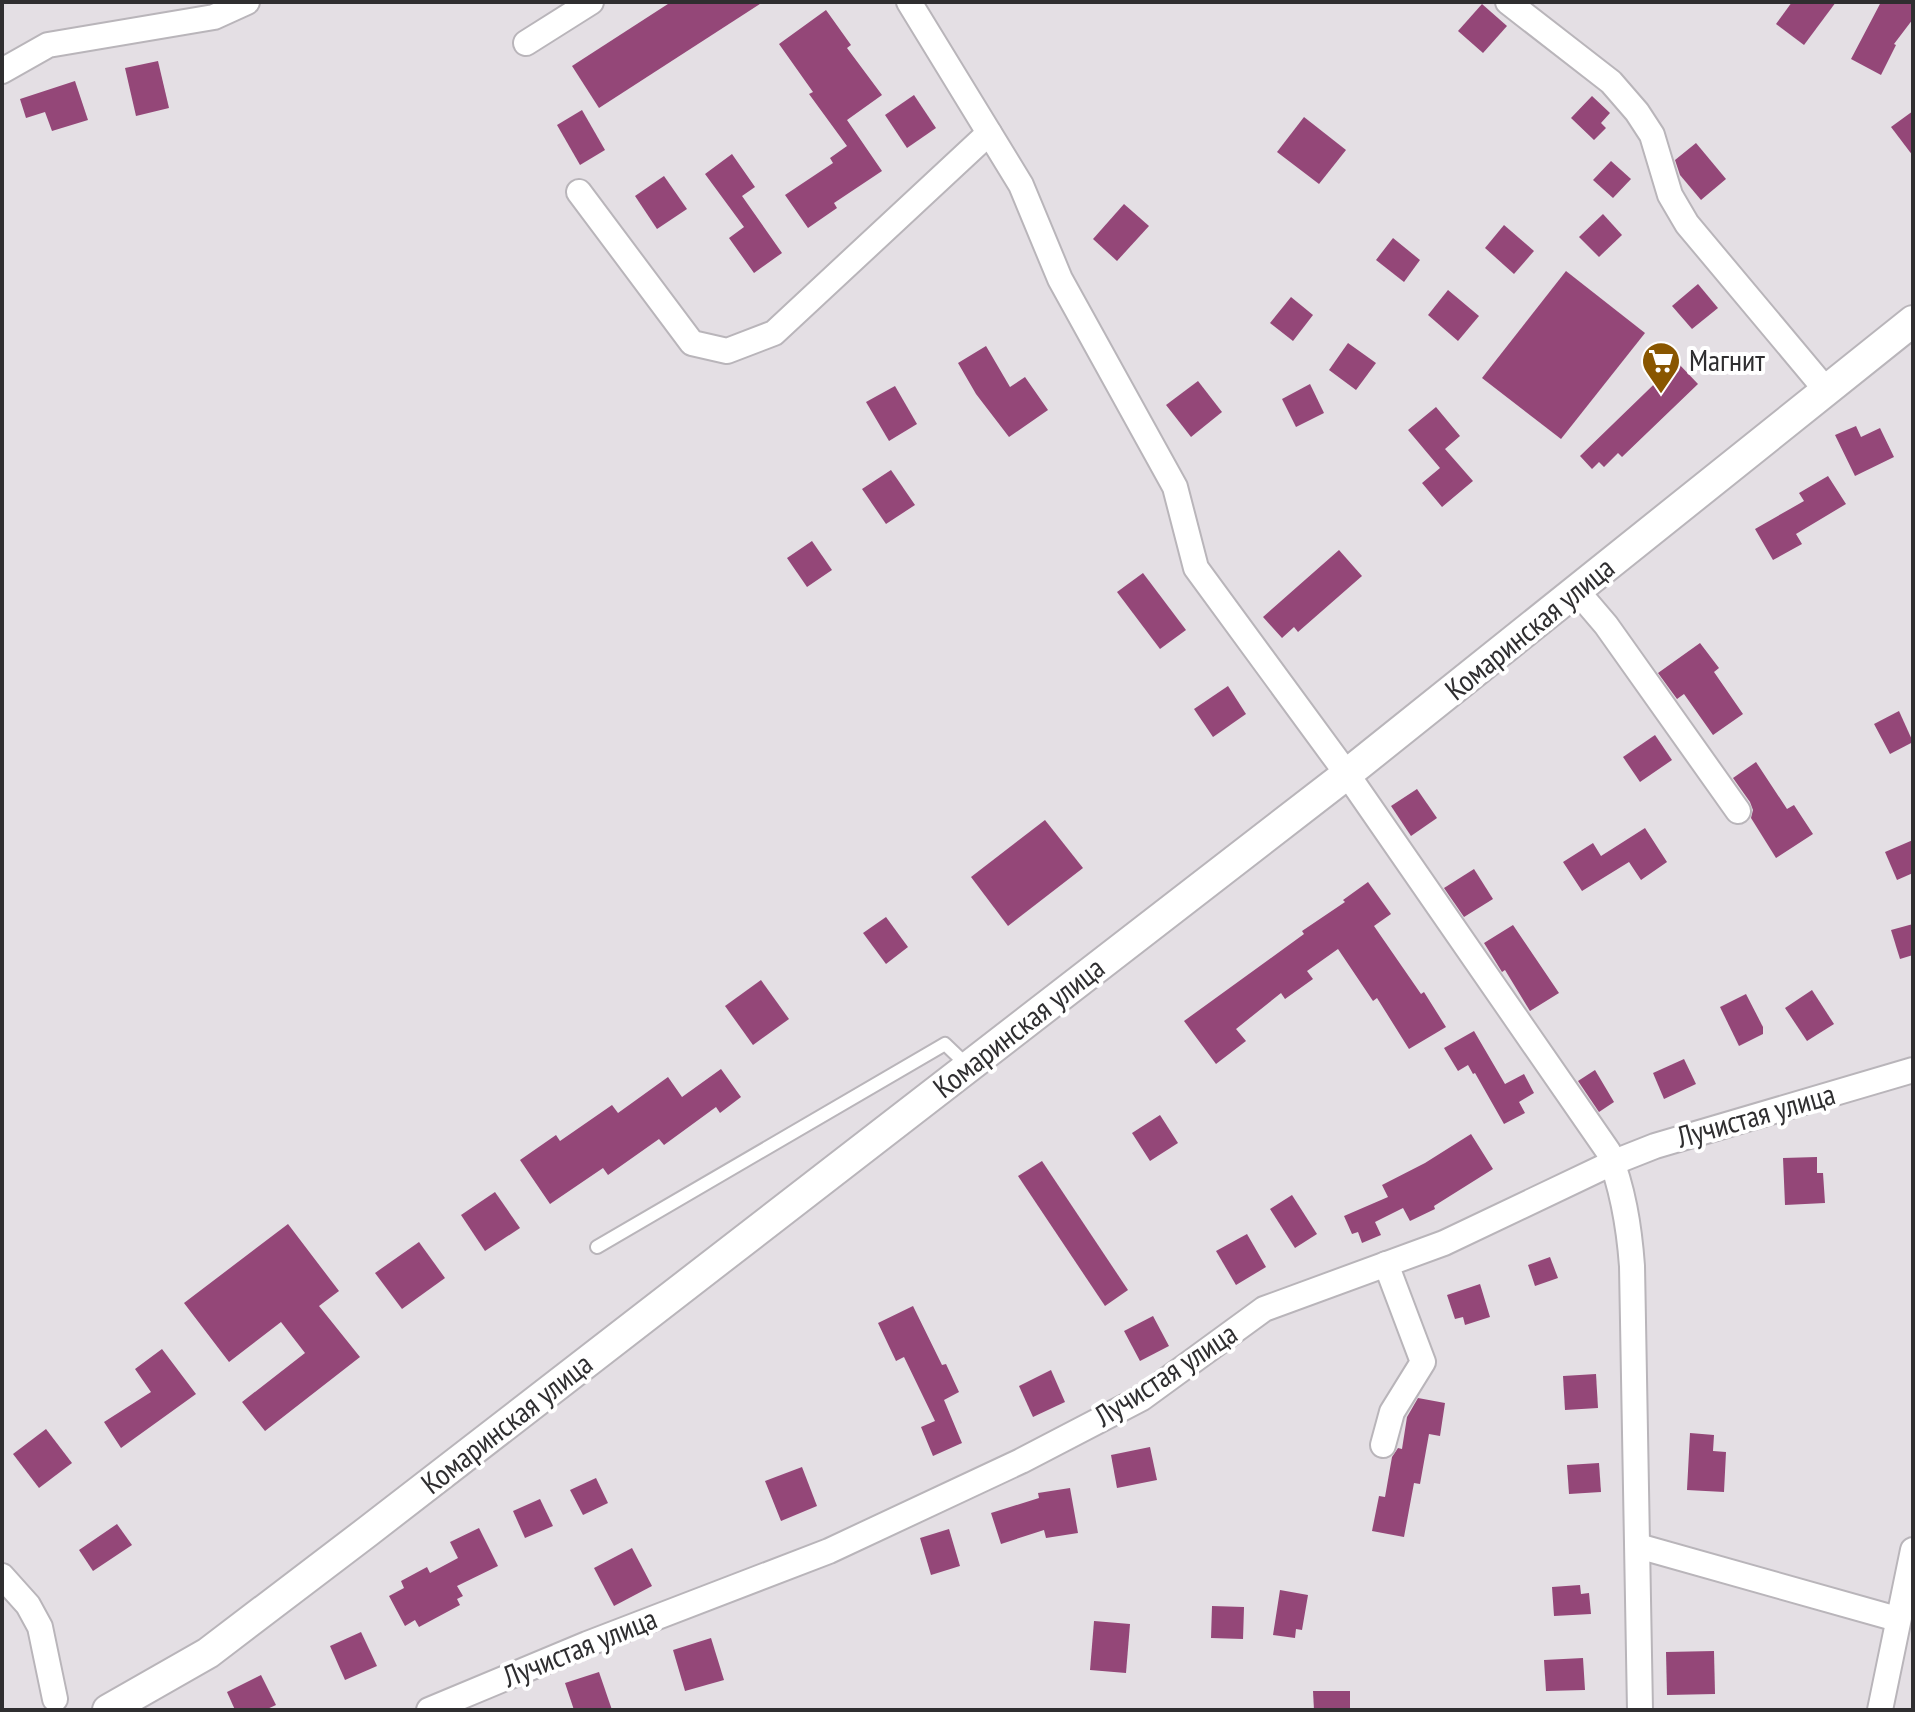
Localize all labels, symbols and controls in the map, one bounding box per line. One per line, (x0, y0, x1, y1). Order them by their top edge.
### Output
supermarket icon: Магнит (1640, 340, 1682, 395)
place label: Магнит (1689, 340, 1765, 379)
street label: Комаринская улица (1436, 548, 1622, 708)
street label: Комаринская улица (925, 948, 1112, 1106)
street label: Лучистая улица (1671, 1073, 1839, 1156)
street label: Лучистая улица (1085, 1313, 1244, 1435)
street label: Комаринская улица (413, 1344, 600, 1502)
street label: Лучистая улица (496, 1598, 662, 1696)

